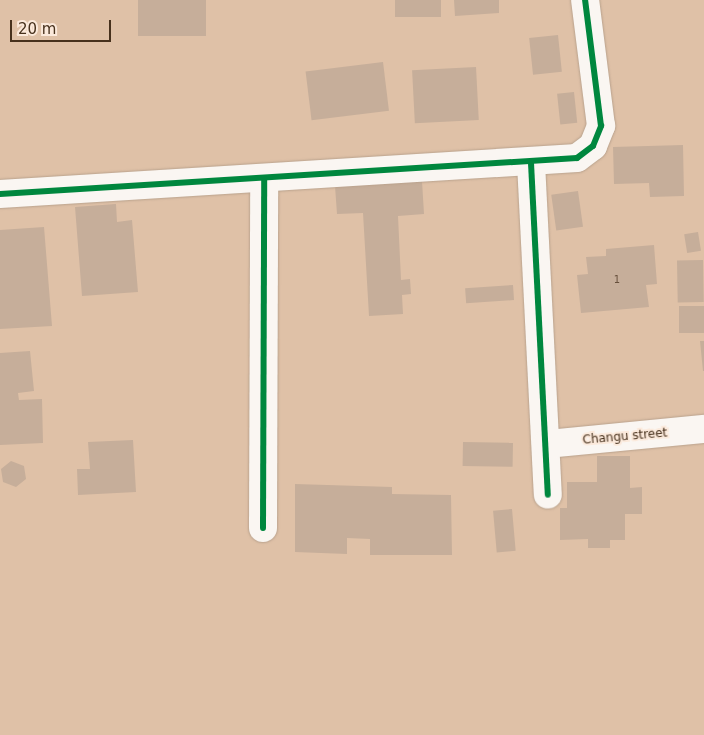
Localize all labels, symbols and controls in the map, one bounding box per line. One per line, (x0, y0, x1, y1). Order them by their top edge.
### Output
scale bar (12, 10, 114, 42)
text: 20 m (18, 20, 56, 38)
house number: 1 (614, 274, 620, 286)
street label: Changu street (582, 426, 668, 448)

